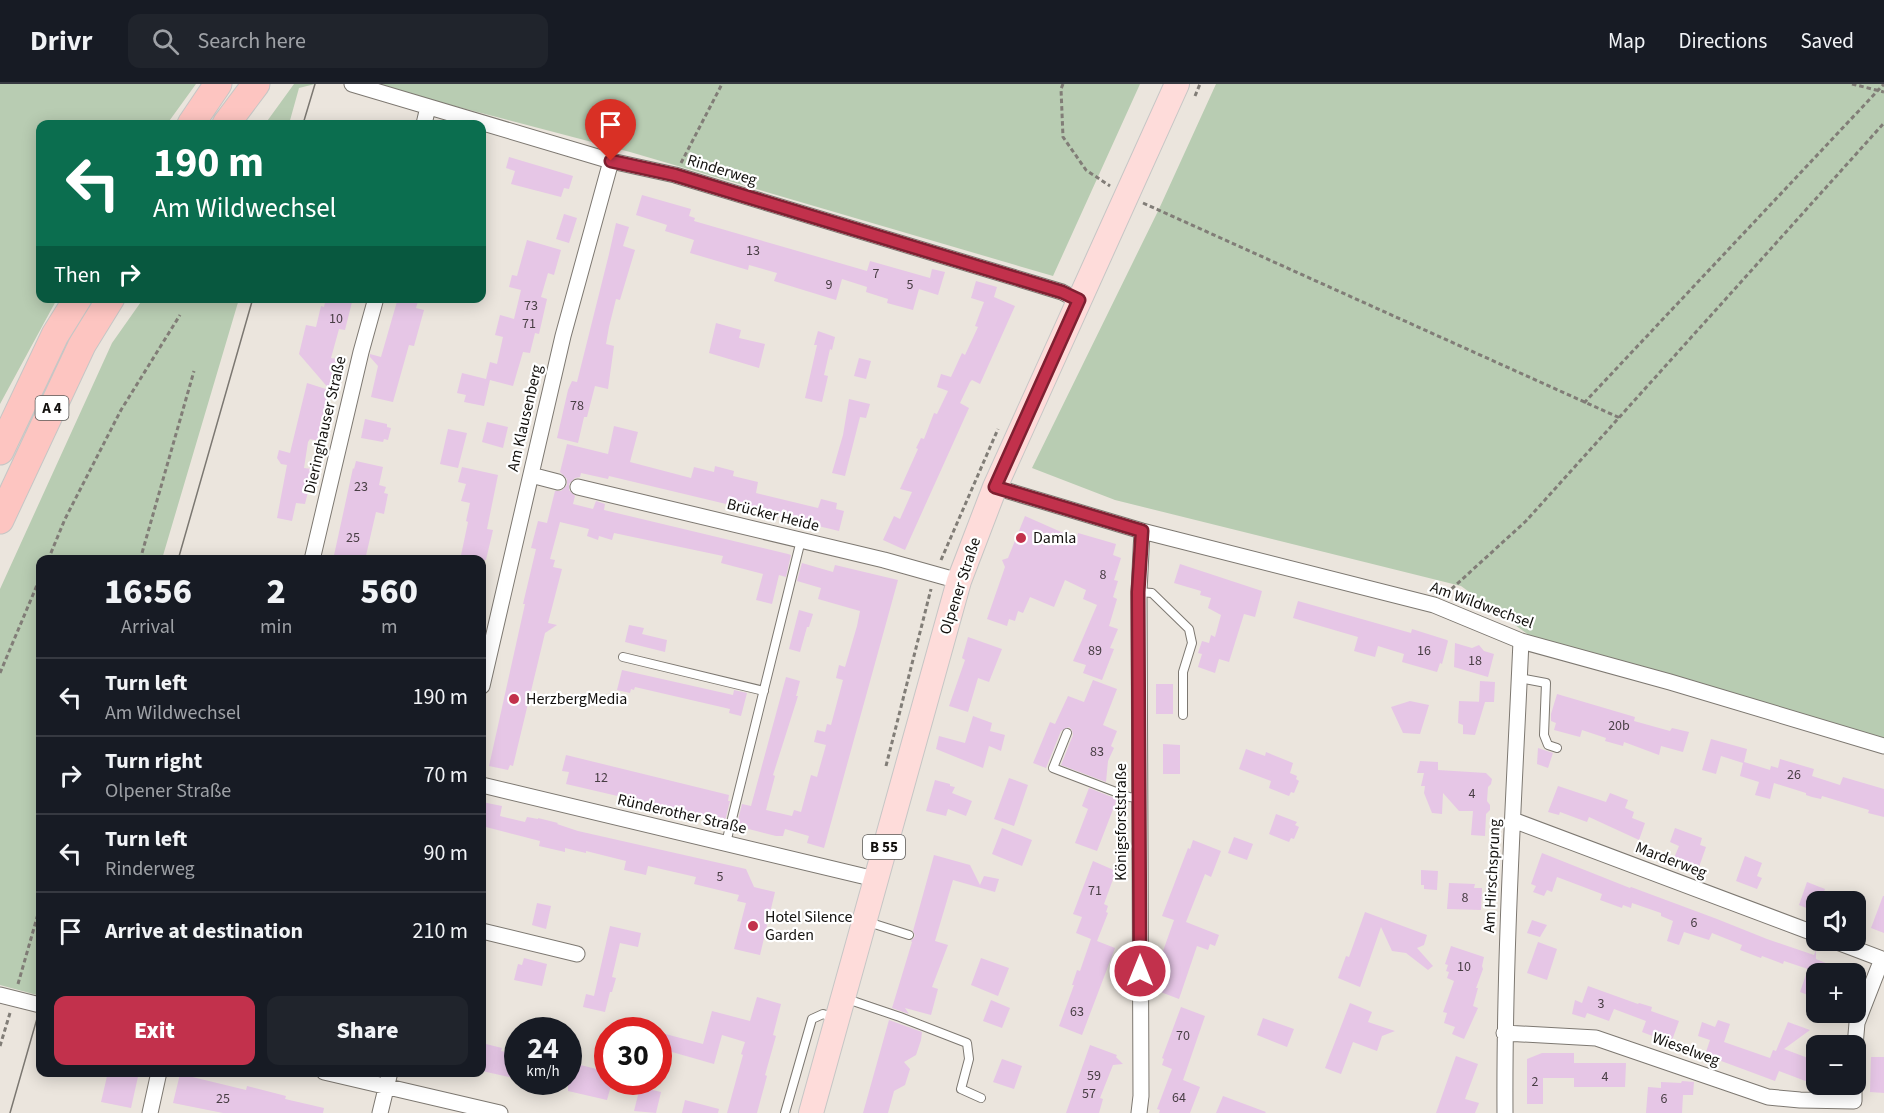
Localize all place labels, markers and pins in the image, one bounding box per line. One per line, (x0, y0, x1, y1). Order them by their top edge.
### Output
pin (585, 99, 636, 161)
place label: Damla (1033, 527, 1076, 549)
marker: Damla (1014, 531, 1028, 545)
place label: HerzbergMedia (526, 688, 627, 710)
marker: HerzbergMedia (507, 692, 521, 706)
place label: Hotel Silence Garden (765, 906, 852, 946)
marker: Hotel Silence Garden (746, 919, 760, 933)

